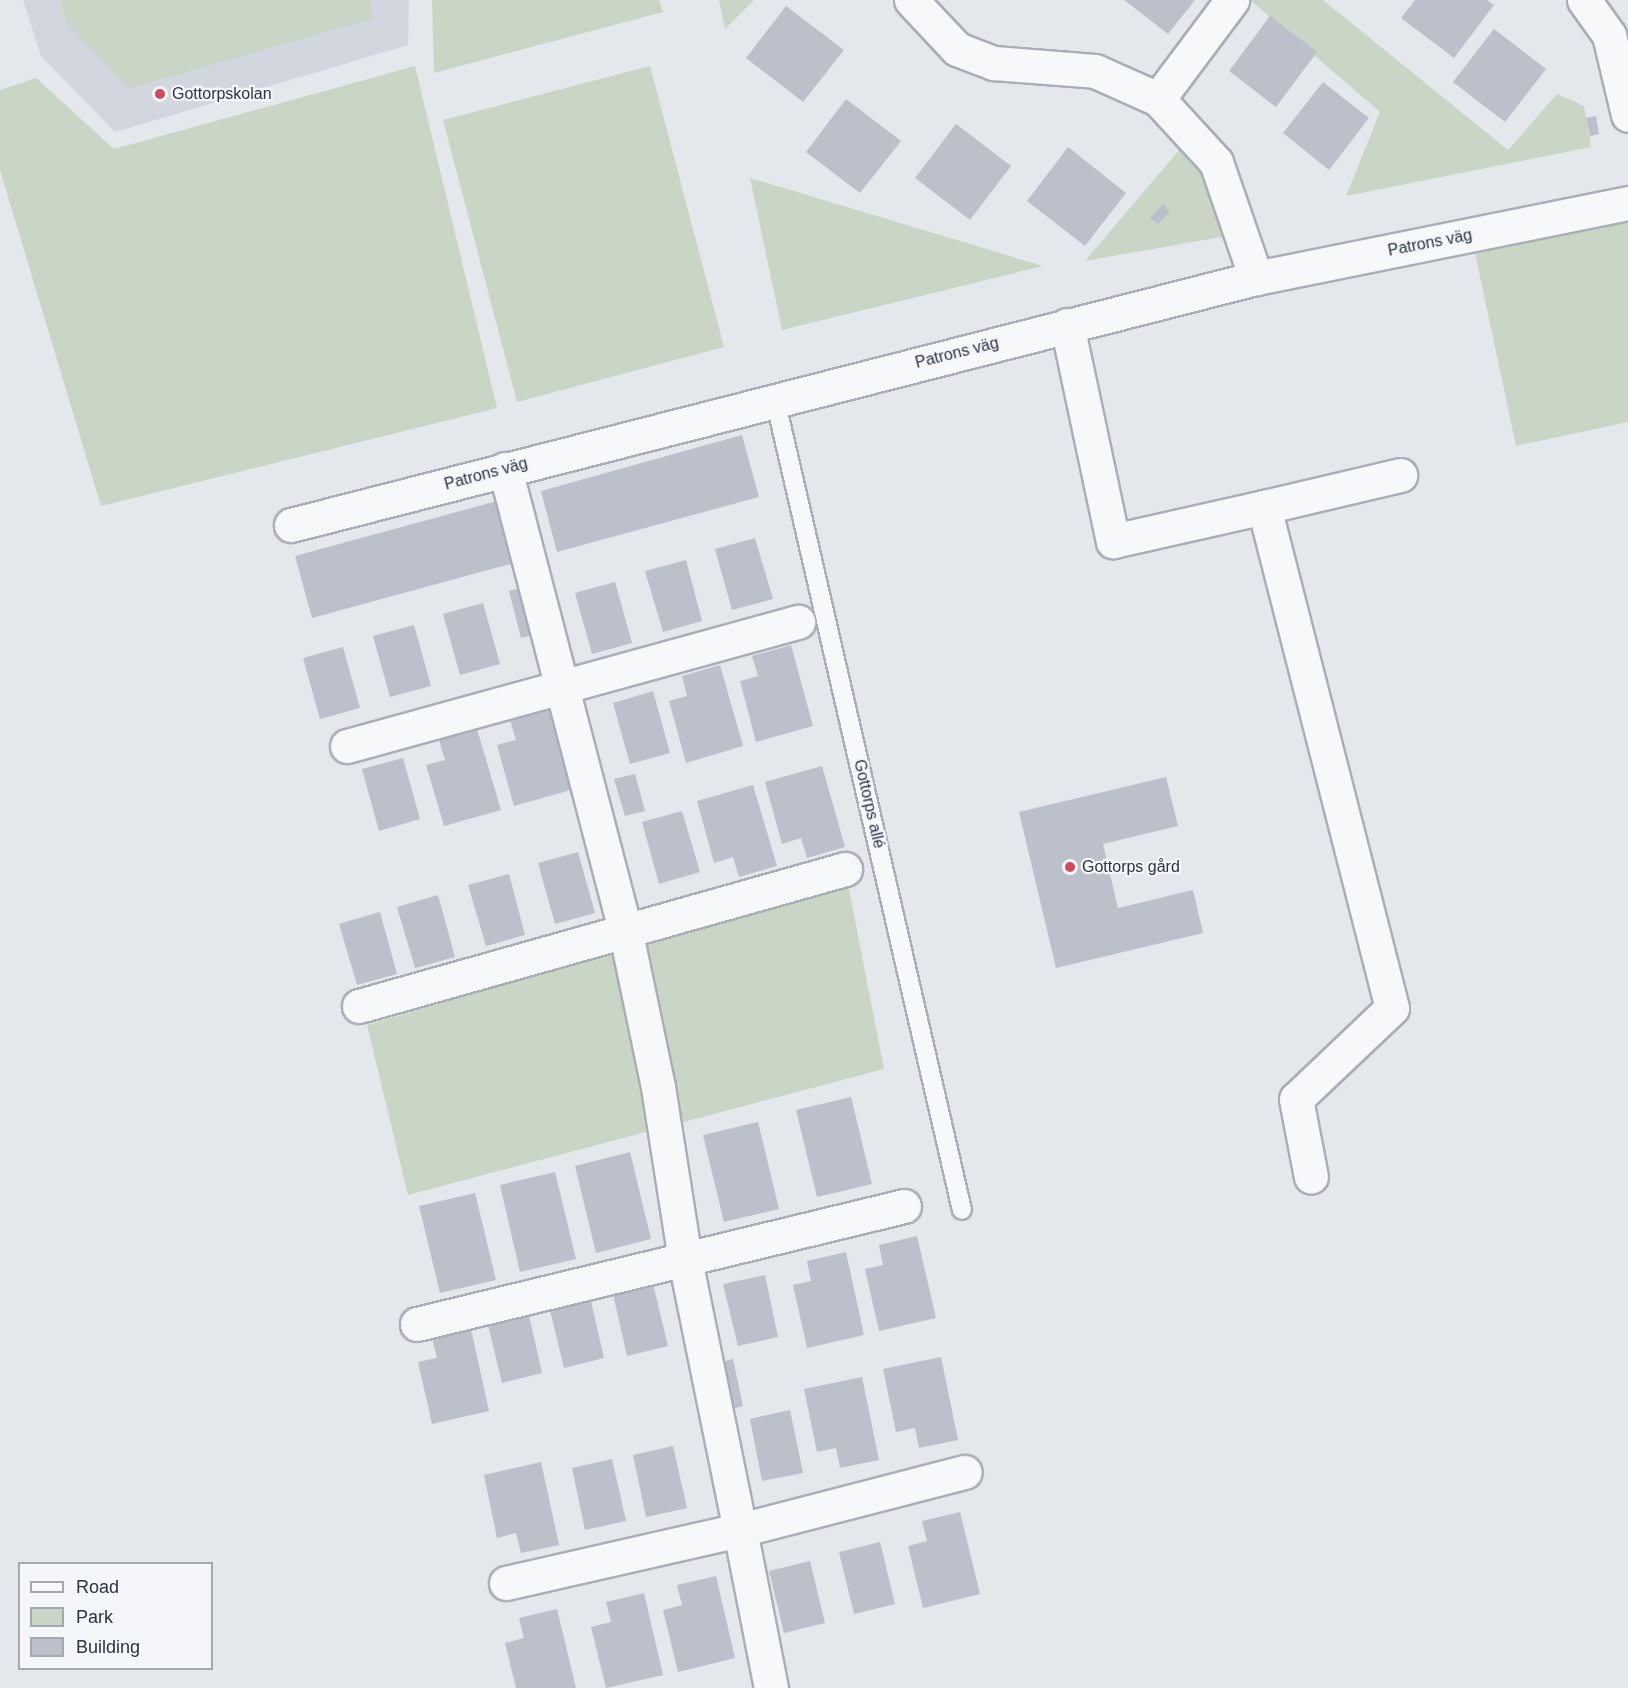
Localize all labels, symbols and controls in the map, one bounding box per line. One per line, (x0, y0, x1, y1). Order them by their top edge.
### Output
place label: Gottorpskolan (172, 84, 272, 104)
marker: Gottorpskolan (153, 87, 167, 101)
street label: Patrons väg (1386, 225, 1474, 261)
street label: Patrons väg (913, 333, 1001, 373)
street label: Patrons väg (442, 454, 530, 494)
street label: Gottorps allé (849, 758, 889, 850)
place label: Gottorps gård (1082, 857, 1180, 877)
marker: Gottorps gård (1063, 860, 1077, 874)
legend (18, 1562, 213, 1670)
text: Road (76, 1577, 119, 1597)
text: Park (76, 1607, 113, 1627)
text: Building (76, 1637, 140, 1657)

